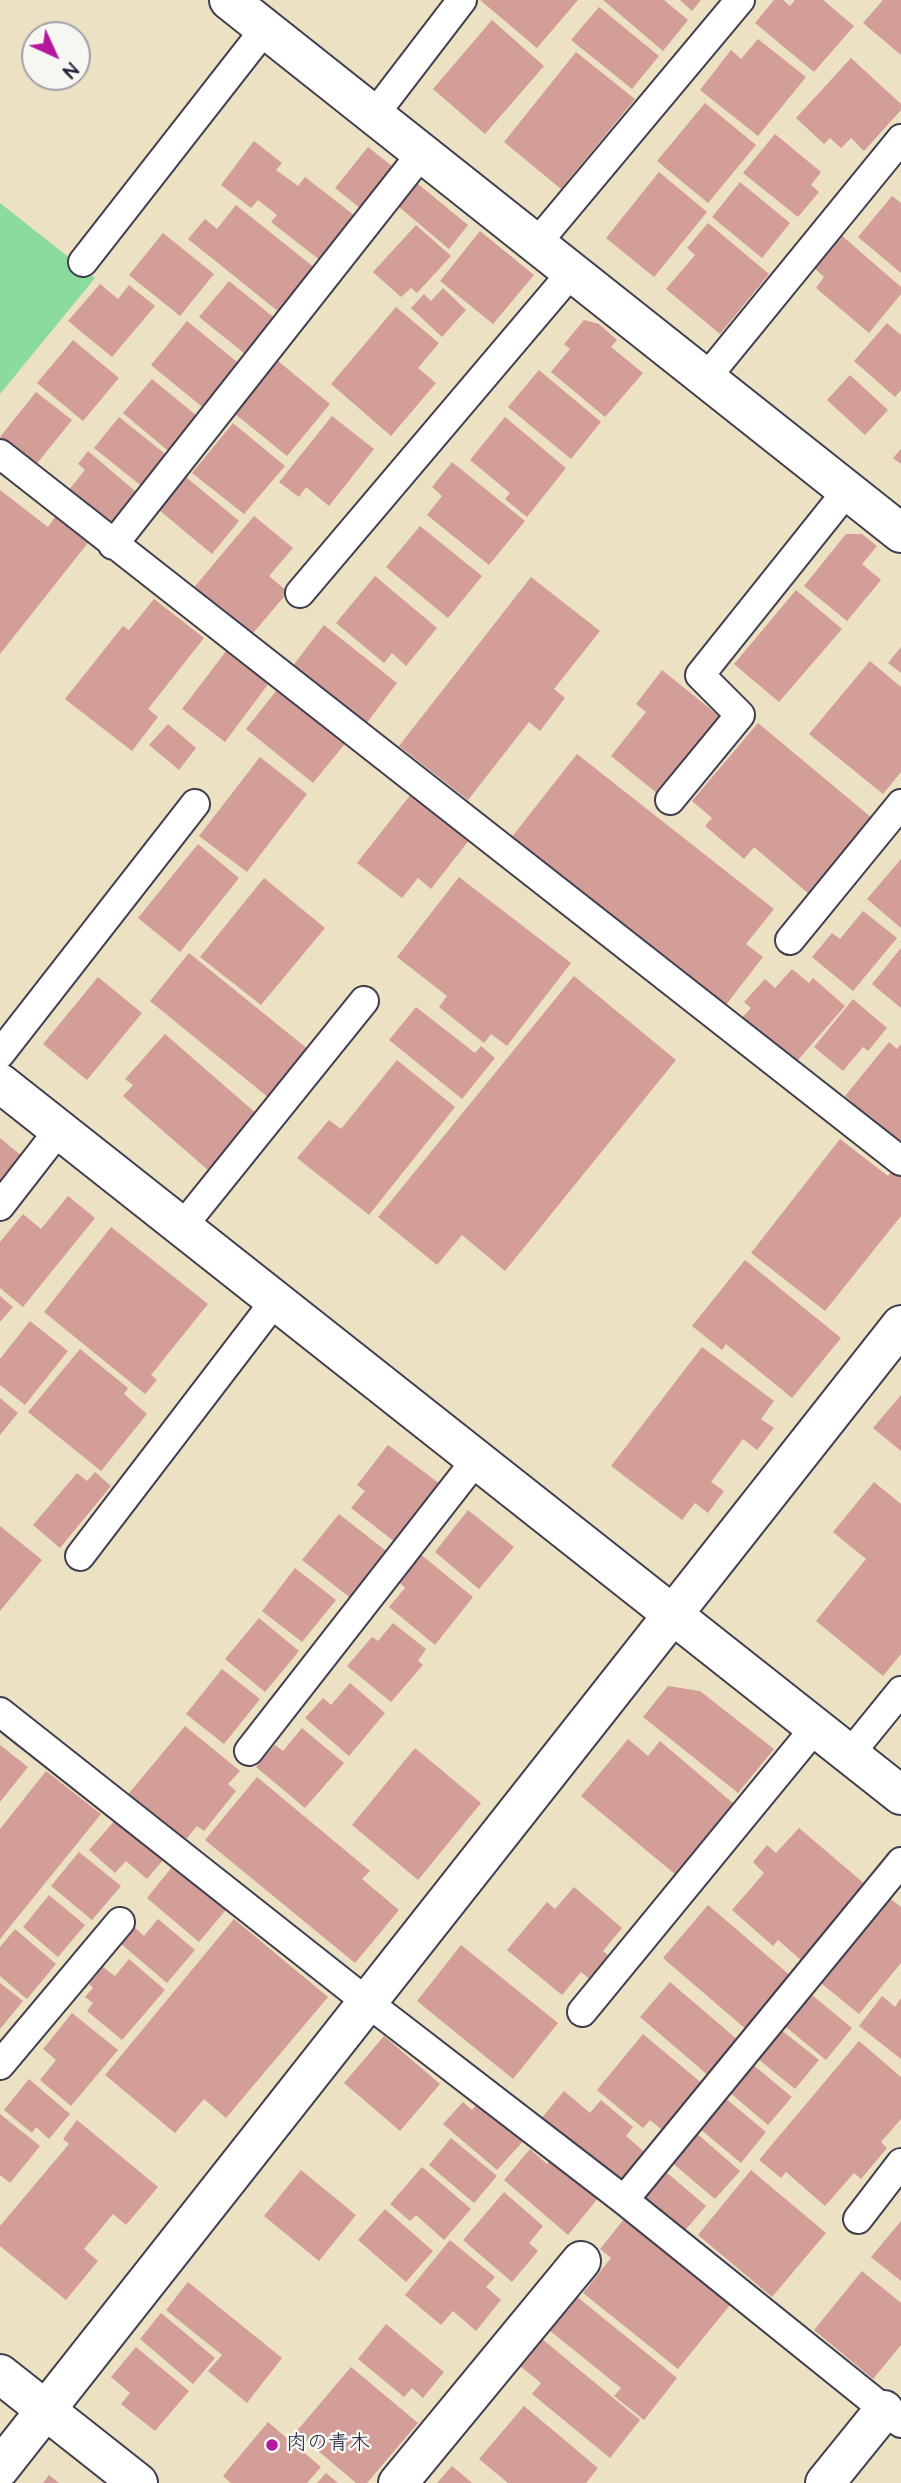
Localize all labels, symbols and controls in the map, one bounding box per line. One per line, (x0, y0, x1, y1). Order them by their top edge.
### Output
north arrow (21, 21, 91, 91)
text: N (56, 56, 84, 84)
place label: 肉の青木 (286, 2432, 370, 2458)
marker: 肉の青木 (264, 2437, 280, 2453)

